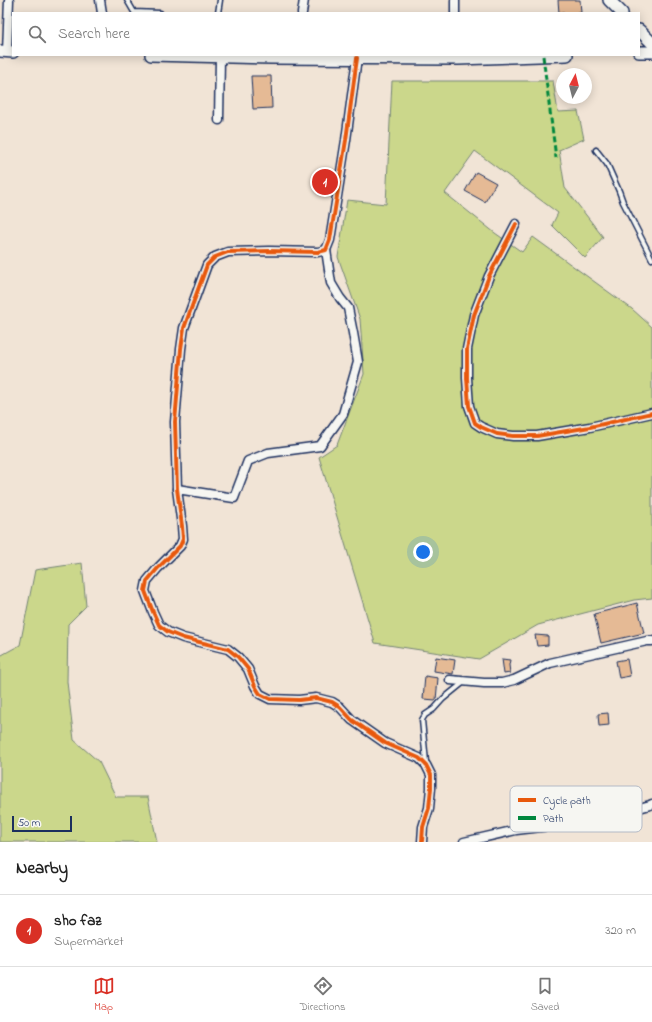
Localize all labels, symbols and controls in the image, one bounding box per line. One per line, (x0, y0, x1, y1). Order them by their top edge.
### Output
search box (12, 12, 640, 56)
icon: search (26, 23, 48, 45)
text: Search here (58, 23, 130, 45)
north arrow (556, 68, 592, 104)
pin: 1 (312, 167, 338, 197)
your location (413, 542, 433, 562)
legend (510, 786, 642, 832)
text: Cycle path (543, 793, 591, 810)
text: Path (543, 811, 564, 827)
scale bar (12, 814, 72, 833)
text: 50 m (18, 815, 40, 831)
text: Nearby (16, 856, 68, 881)
text: sho faz (54, 910, 102, 932)
text: 1 (27, 921, 31, 940)
text: 320 m (605, 921, 636, 940)
text: Supermarket (54, 932, 124, 951)
tab: Map (93, 975, 115, 1015)
tab: Directions (300, 975, 345, 1015)
tab: Saved (531, 975, 559, 1015)

